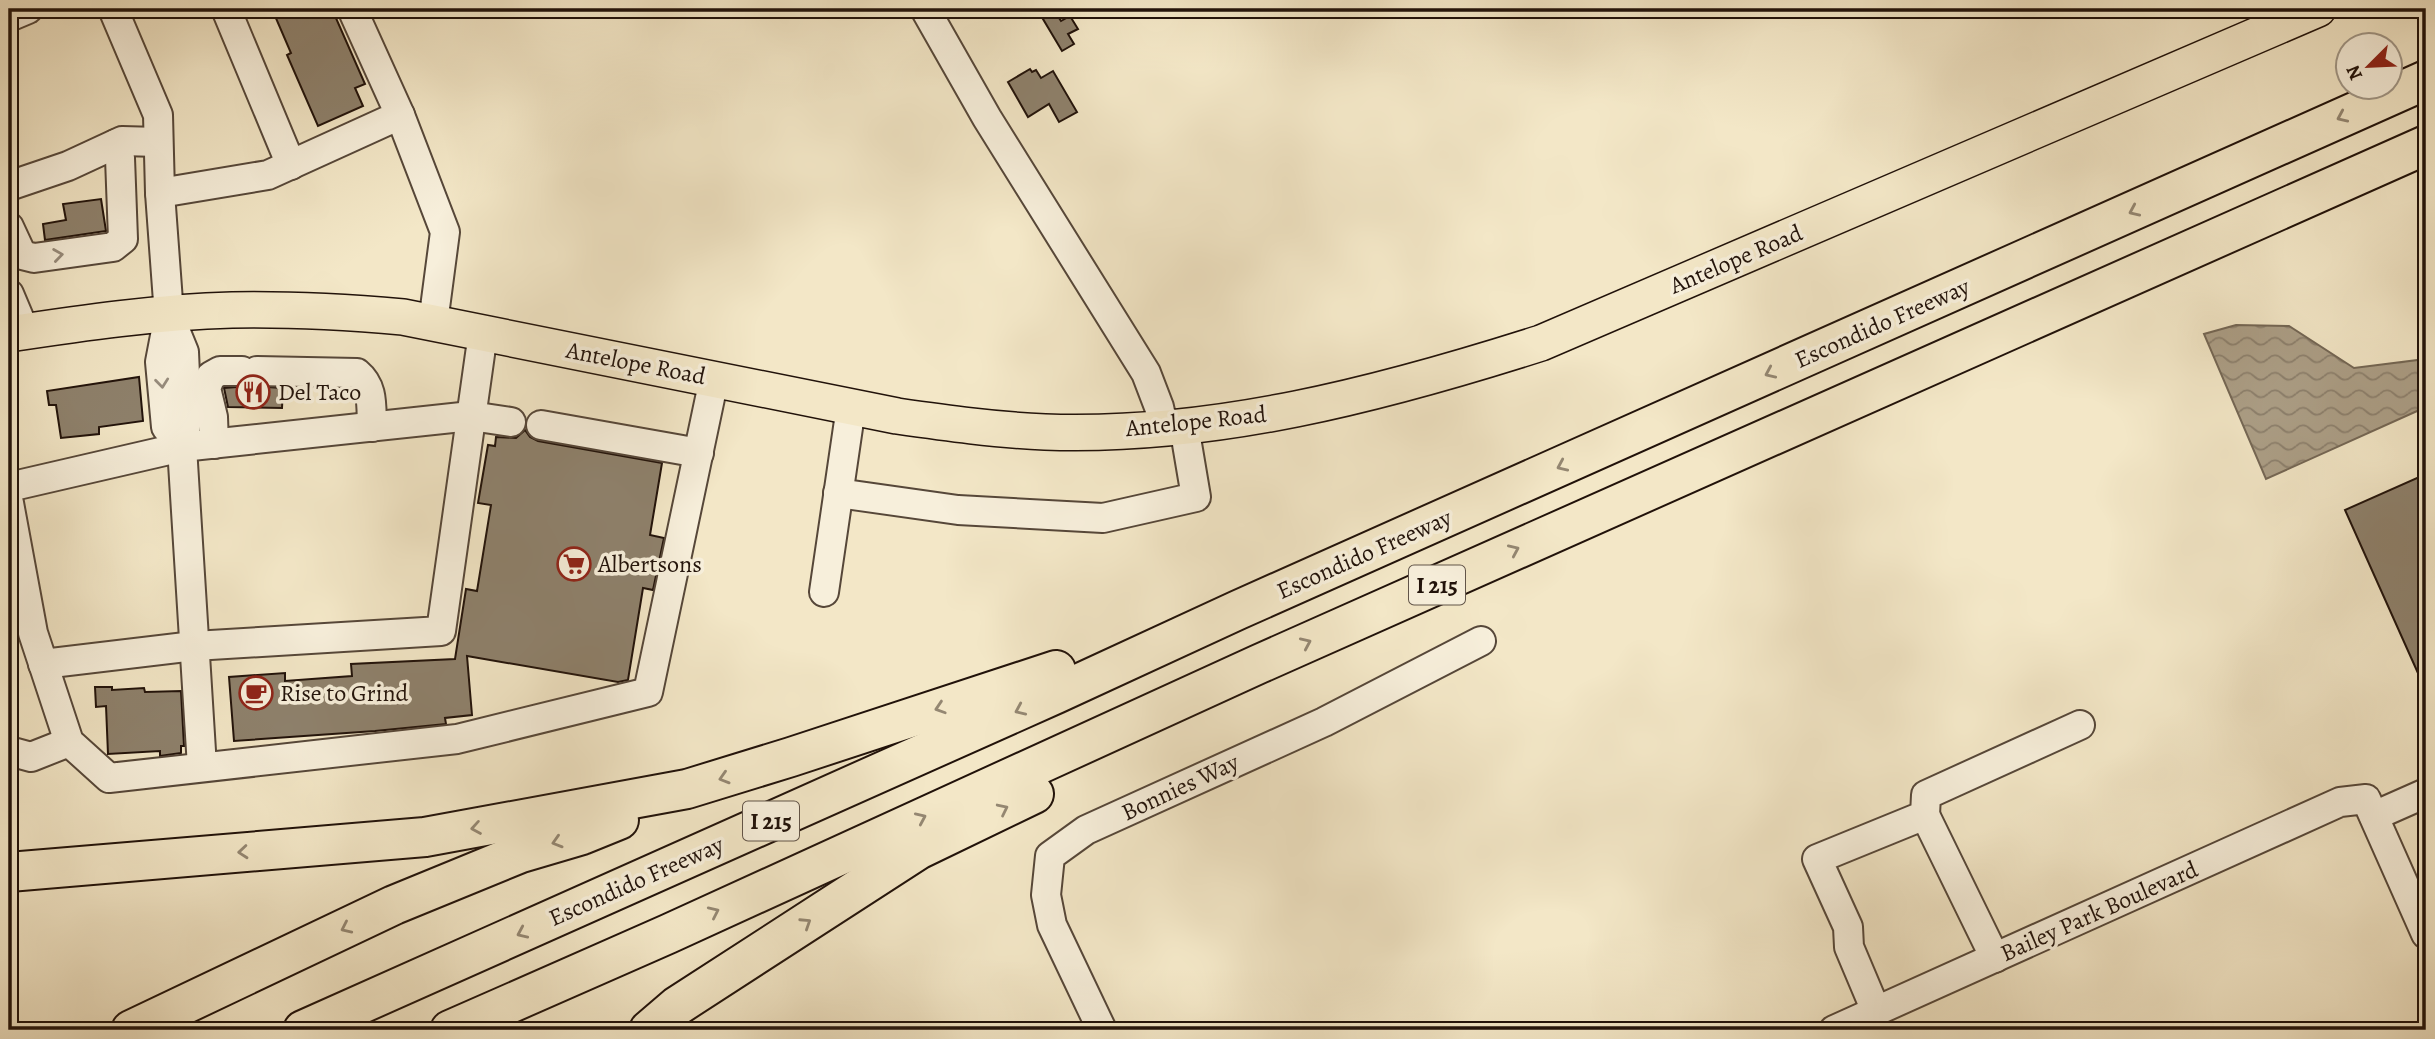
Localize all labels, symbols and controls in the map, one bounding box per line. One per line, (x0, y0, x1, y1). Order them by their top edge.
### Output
north arrow (2334, 32, 2404, 102)
text: N (2340, 61, 2369, 84)
one-way arrow (2336, 109, 2349, 123)
one-way arrow (2129, 203, 2141, 217)
street label: Antelope Road (1664, 217, 1807, 302)
one-way arrow (52, 248, 64, 263)
street label: Escondido Freeway (1790, 270, 1975, 376)
street label: Antelope Road (563, 334, 709, 392)
one-way arrow (1765, 365, 1777, 379)
restaurant icon: Del Taco (234, 373, 272, 411)
place label: Del Taco (278, 376, 361, 408)
one-way arrow (154, 377, 169, 388)
street label: Antelope Road (1123, 398, 1268, 444)
one-way arrow (1557, 458, 1569, 472)
street label: Escondido Freeway (1272, 501, 1457, 607)
one-way arrow (1507, 544, 1519, 558)
supermarket icon: Albertsons (555, 545, 593, 583)
place label: Albertsons (597, 548, 702, 580)
road number: I 215 (1409, 566, 1465, 604)
one-way arrow (1299, 637, 1311, 651)
cafe icon: Rise to Grind (237, 674, 275, 712)
place label: Rise to Grind (280, 677, 409, 709)
one-way arrow (935, 700, 947, 714)
one-way arrow (1015, 702, 1027, 716)
street label: Bonnies Way (1116, 746, 1244, 828)
one-way arrow (718, 769, 730, 784)
road number: I 215 (743, 802, 799, 841)
one-way arrow (996, 804, 1008, 818)
one-way arrow (913, 812, 926, 826)
one-way arrow (470, 820, 482, 835)
street label: Escondido Freeway (544, 828, 729, 934)
one-way arrow (551, 834, 563, 849)
one-way arrow (237, 844, 248, 859)
street label: Bailey Park Boulevard (1995, 853, 2203, 969)
one-way arrow (707, 906, 719, 920)
one-way arrow (798, 918, 811, 931)
one-way arrow (341, 920, 353, 934)
one-way arrow (516, 925, 529, 939)

